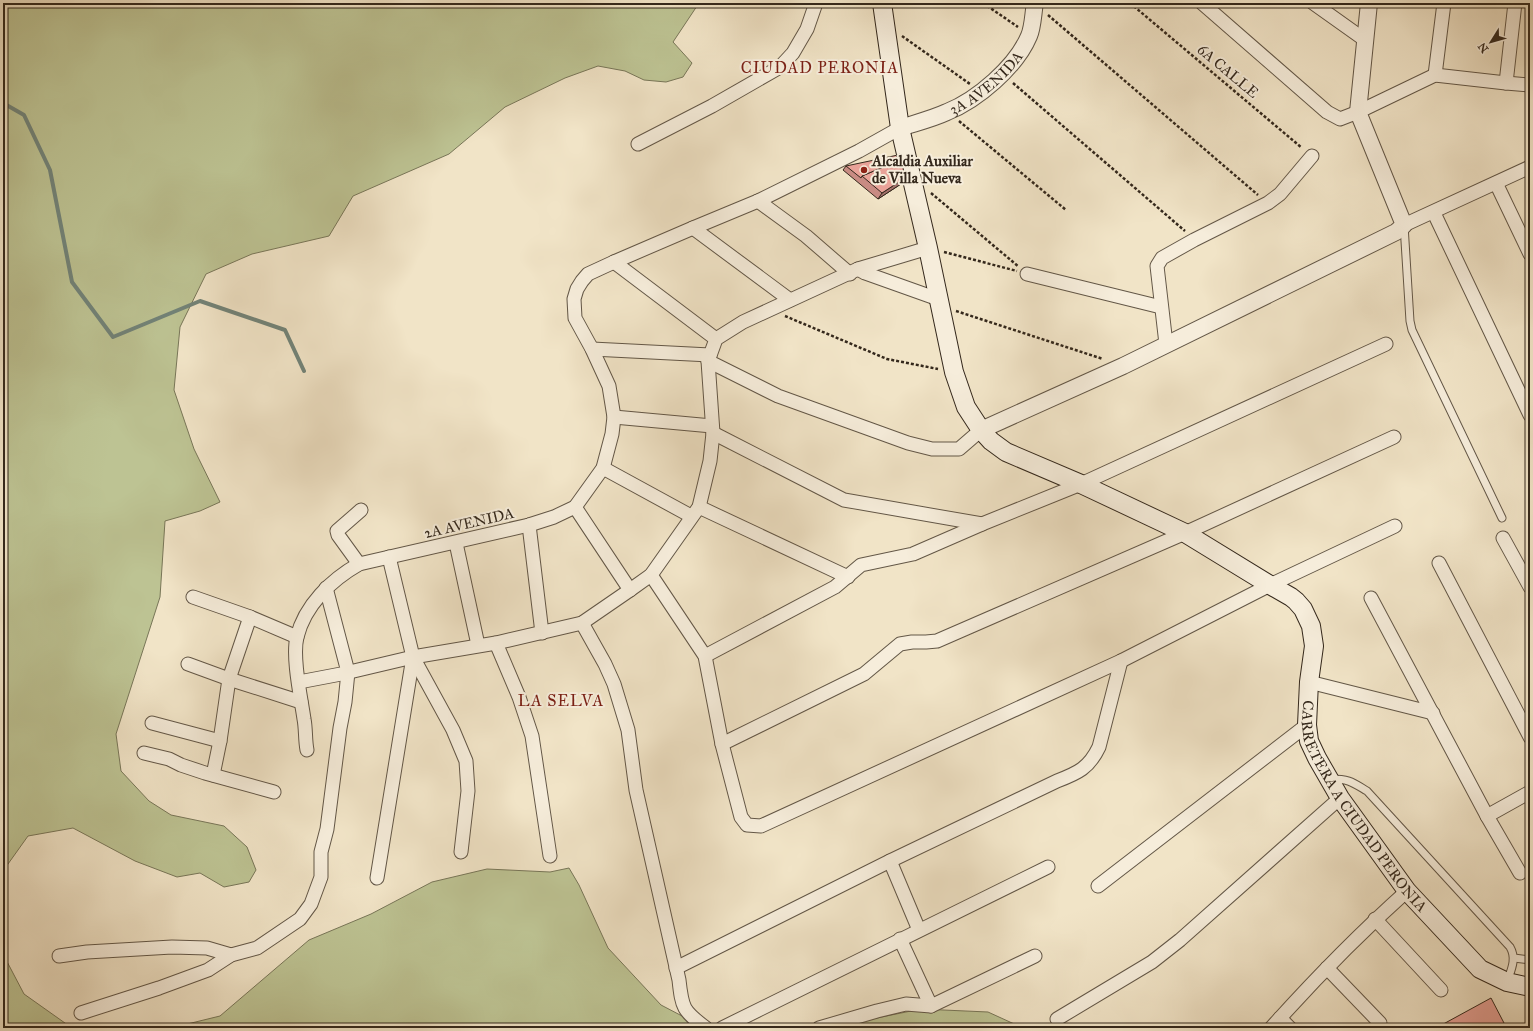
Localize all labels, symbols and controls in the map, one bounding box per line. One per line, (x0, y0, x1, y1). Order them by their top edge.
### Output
north arrow (1471, 22, 1511, 62)
street label: 6A CALLE (1194, 40, 1262, 102)
text: N (1475, 40, 1491, 55)
street label: 3A AVENIDA (947, 48, 1027, 119)
district label: CIUDAD PERONIA (741, 58, 899, 77)
place label: Alcaldia Auxiliar de Villa Nueva (871, 152, 973, 187)
marker: Alcaldia Auxiliar de Villa Nueva (859, 165, 869, 175)
street label: 2A AVENIDA (422, 504, 516, 542)
district label: LA SELVA (518, 691, 604, 710)
street label: CARRETERA A CIUDAD PERONIA (1298, 700, 1431, 916)

